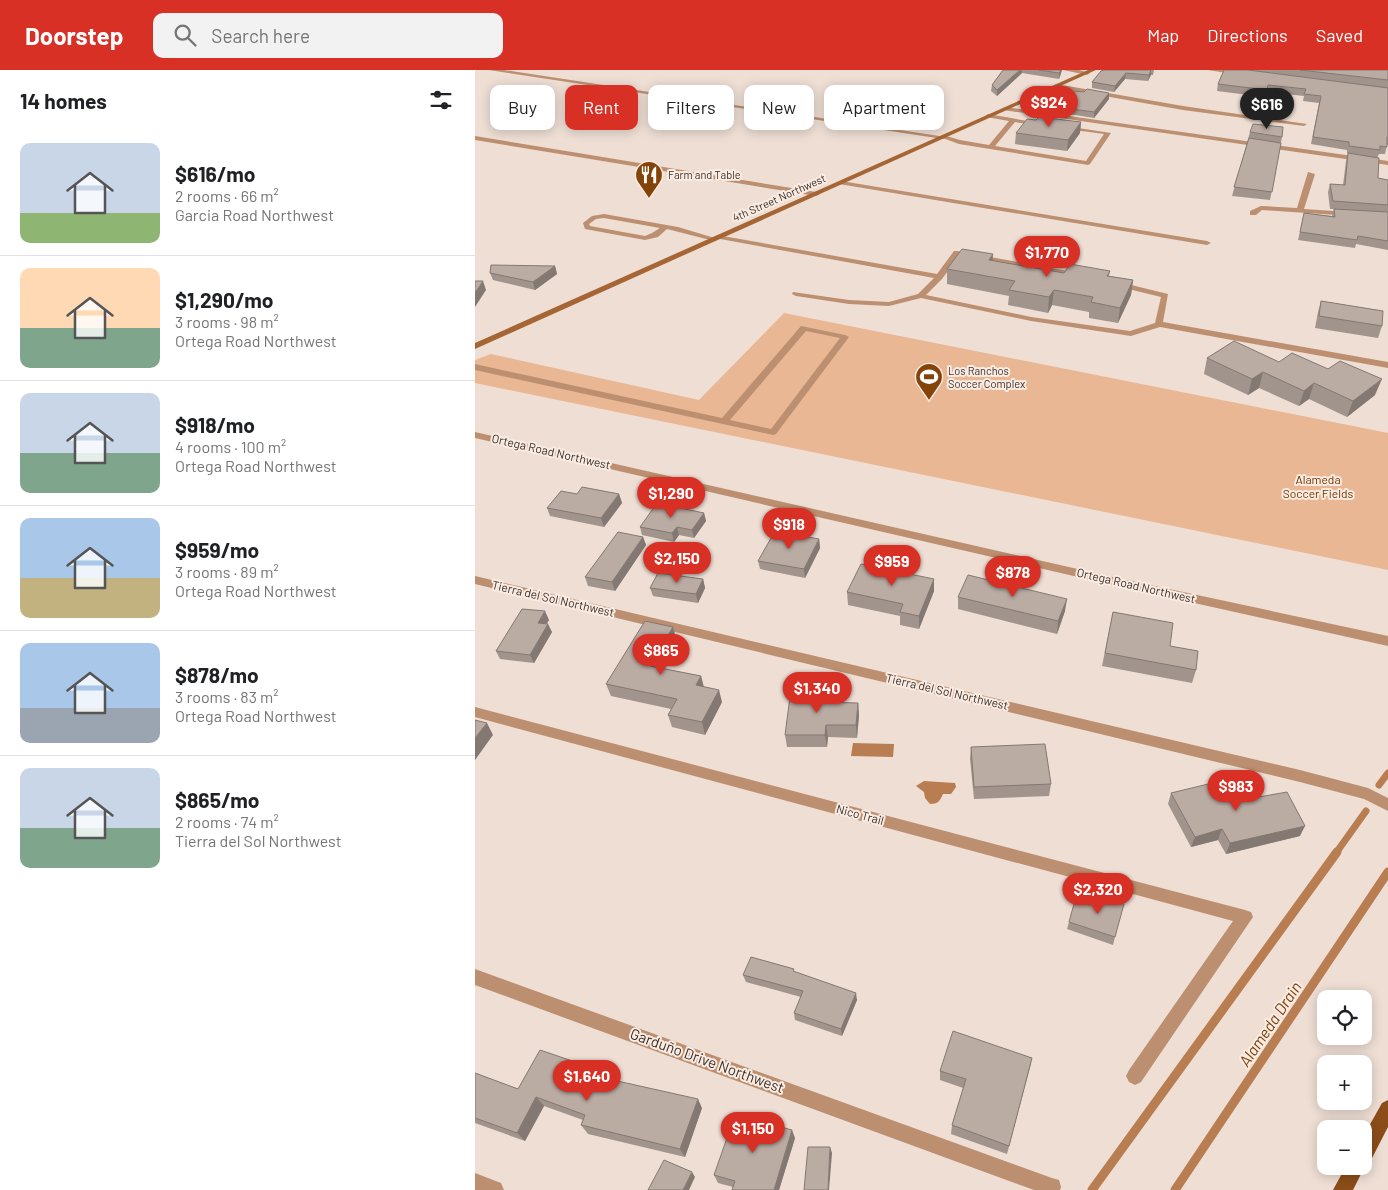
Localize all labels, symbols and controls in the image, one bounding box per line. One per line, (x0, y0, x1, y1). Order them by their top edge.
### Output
search box (153, 13, 503, 58)
text: Doorstep (25, 21, 123, 50)
icon: search (171, 21, 199, 49)
text: Search here (211, 24, 310, 47)
text: Map (1147, 24, 1179, 46)
text: Directions (1207, 24, 1288, 46)
text: Saved (1316, 24, 1363, 46)
chip: Buy (490, 85, 555, 130)
chip: Rent (565, 85, 638, 130)
chip: Filters (648, 85, 734, 130)
chip: New (744, 85, 814, 130)
chip: Apartment (824, 85, 944, 130)
pin: $924 (1019, 85, 1079, 128)
icon: filters (427, 86, 455, 114)
text: 14 homes (20, 88, 107, 113)
pin: $616 (1237, 88, 1297, 130)
text: $924 (1031, 92, 1067, 111)
text: $616 (1251, 94, 1283, 113)
restaurant icon: Farm and Table (634, 160, 664, 199)
text: $616/mo (175, 161, 255, 186)
icon: home (60, 163, 120, 223)
place label: Farm and Table (668, 168, 741, 181)
street label: 4th Street Northwest (730, 171, 827, 224)
text: 2 rooms · 66 m² (175, 186, 279, 205)
text: Garcia Road Northwest (175, 205, 334, 224)
pin: $1,770 (1006, 236, 1088, 278)
text: $1,770 (1025, 242, 1069, 261)
text: $1,290/mo (175, 287, 273, 312)
icon: home (60, 288, 120, 348)
text: 3 rooms · 98 m² (175, 312, 279, 331)
text: Ortega Road Northwest (175, 331, 337, 350)
sports icon: Los Ranchos Soccer Complex (914, 362, 944, 401)
place label: Los Ranchos Soccer Complex (948, 364, 1025, 390)
text: $918/mo (175, 412, 255, 437)
icon: home (60, 413, 120, 473)
street label: Ortega Road Northwest (491, 431, 612, 471)
text: 4 rooms · 100 m² (175, 437, 286, 456)
text: Ortega Road Northwest (175, 456, 337, 475)
park label: Alameda Soccer Fields (1283, 472, 1353, 500)
pin: $1,290 (630, 476, 712, 519)
text: $1,290 (648, 483, 694, 502)
pin: $918 (759, 508, 819, 550)
text: $918 (773, 514, 805, 533)
text: $959/mo (175, 537, 259, 562)
icon: home (60, 538, 120, 598)
pin: $2,150 (636, 542, 718, 584)
pin: $959 (862, 544, 922, 587)
text: $2,150 (654, 548, 700, 567)
text: $959 (875, 551, 909, 570)
pin: $878 (983, 556, 1043, 598)
text: 3 rooms · 89 m² (175, 562, 279, 581)
text: $878 (996, 562, 1030, 581)
street label: Ortega Road Northwest (1076, 565, 1197, 605)
street label: Tierra del Sol Northwest (491, 577, 616, 619)
text: Ortega Road Northwest (175, 581, 337, 600)
pin: $865 (631, 634, 691, 676)
text: $865 (643, 640, 679, 659)
text: $878/mo (175, 662, 259, 687)
icon: home (60, 663, 120, 723)
street label: Tierra del Sol Northwest (885, 670, 1010, 712)
pin: $1,340 (776, 672, 858, 714)
text: $1,340 (794, 678, 840, 697)
text: 3 rooms · 83 m² (175, 687, 279, 706)
text: Ortega Road Northwest (175, 706, 337, 725)
pin: $983 (1206, 770, 1266, 812)
text: $983 (1219, 776, 1253, 795)
text: $865/mo (175, 787, 259, 812)
icon: home (60, 788, 120, 848)
street label: Nico Trail (835, 801, 886, 827)
text: 2 rooms · 74 m² (175, 812, 279, 831)
text: Tierra del Sol Northwest (175, 831, 342, 850)
pin: $2,320 (1057, 872, 1139, 915)
text: $2,320 (1073, 879, 1123, 898)
water label: Alameda Drain (1234, 978, 1305, 1070)
map controls (1317, 990, 1372, 1175)
button: locate (1317, 990, 1372, 1045)
street label: Garduño Drive Northwest (628, 1024, 787, 1096)
button: + (1317, 1055, 1372, 1110)
pin: $1,640 (546, 1060, 628, 1102)
text: $1,640 (564, 1066, 610, 1085)
pin: $1,150 (712, 1112, 794, 1154)
text: $1,150 (732, 1118, 774, 1137)
button: − (1317, 1120, 1372, 1175)

